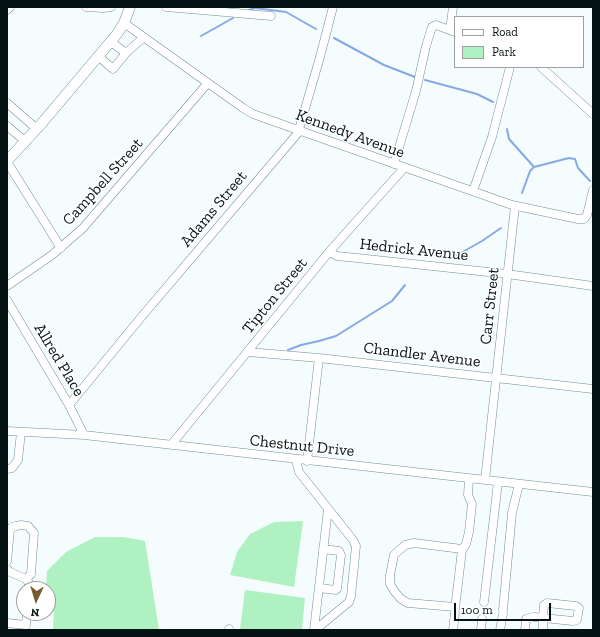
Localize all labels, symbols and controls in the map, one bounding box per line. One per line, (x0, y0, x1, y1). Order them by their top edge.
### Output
legend (454, 16, 584, 68)
text: Road (492, 25, 518, 39)
text: Park (492, 45, 516, 59)
street label: Kennedy Avenue (293, 105, 407, 163)
street label: Campbell Street (59, 134, 147, 230)
street label: Adams Street (177, 167, 251, 251)
street label: Hedrick Avenue (359, 235, 469, 265)
street label: Tipton Street (238, 254, 312, 338)
street label: Carr Street (476, 267, 504, 345)
street label: Allred Place (30, 320, 88, 400)
street label: Chandler Avenue (362, 338, 482, 372)
street label: Chestnut Drive (249, 431, 355, 461)
north arrow (16, 581, 56, 621)
scale bar (456, 595, 553, 621)
text: 100 m (461, 603, 493, 617)
text: N (31, 606, 40, 619)

